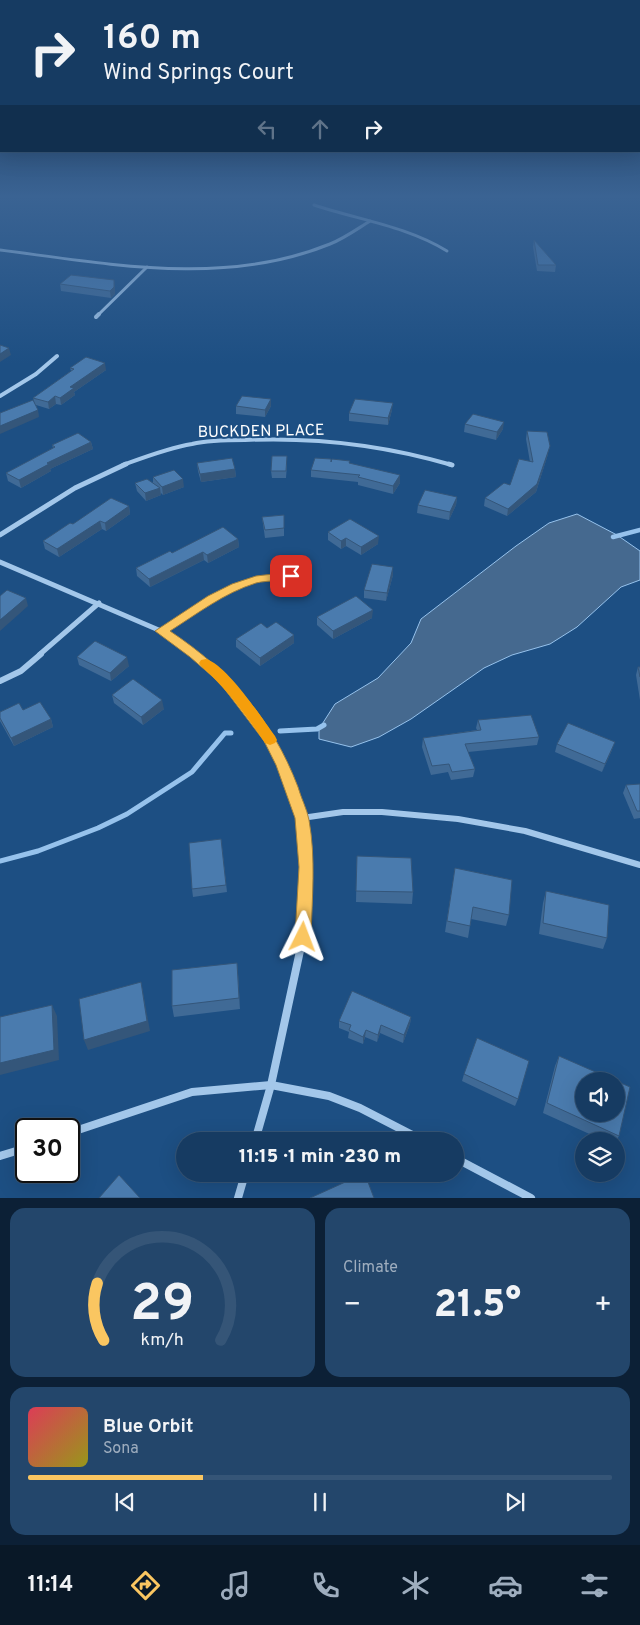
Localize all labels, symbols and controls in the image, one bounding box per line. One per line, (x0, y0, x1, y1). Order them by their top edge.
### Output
text: 160 m (103, 17, 201, 61)
icon: right (20, 20, 85, 85)
text: Wind Springs Court (103, 60, 294, 87)
icon: left (253, 115, 281, 143)
icon: ahead (306, 115, 334, 143)
icon: right (359, 115, 387, 143)
street label: BUCKDEN PLACE (197, 421, 325, 443)
pin (270, 555, 312, 597)
icon: arrive (277, 562, 305, 590)
position arrow (276, 910, 328, 962)
map controls (575, 1072, 625, 1182)
button: sound (575, 1072, 625, 1122)
speed limit sign: 30 (15, 1118, 80, 1183)
button: layers (575, 1132, 625, 1182)
text: 11:15 · 1 min · 230 m (239, 1145, 401, 1169)
text: Climate (343, 1258, 398, 1278)
text: 29 (131, 1273, 194, 1339)
text: 21.5° (434, 1282, 521, 1331)
text: − (343, 1288, 361, 1324)
text: + (594, 1288, 612, 1324)
text: km/h (141, 1329, 184, 1352)
text: Blue Orbit (103, 1415, 193, 1439)
text: Sona (103, 1439, 139, 1459)
icon: previous (111, 1488, 139, 1516)
icon: pause (306, 1488, 334, 1516)
icon: next (501, 1488, 529, 1516)
icon: directions (128, 1568, 163, 1603)
icon: music (218, 1568, 253, 1603)
icon: phone (308, 1568, 343, 1603)
icon: climate (398, 1568, 433, 1603)
icon: car (488, 1568, 523, 1603)
icon: filters (577, 1568, 612, 1603)
text: 11:14 (27, 1572, 73, 1599)

